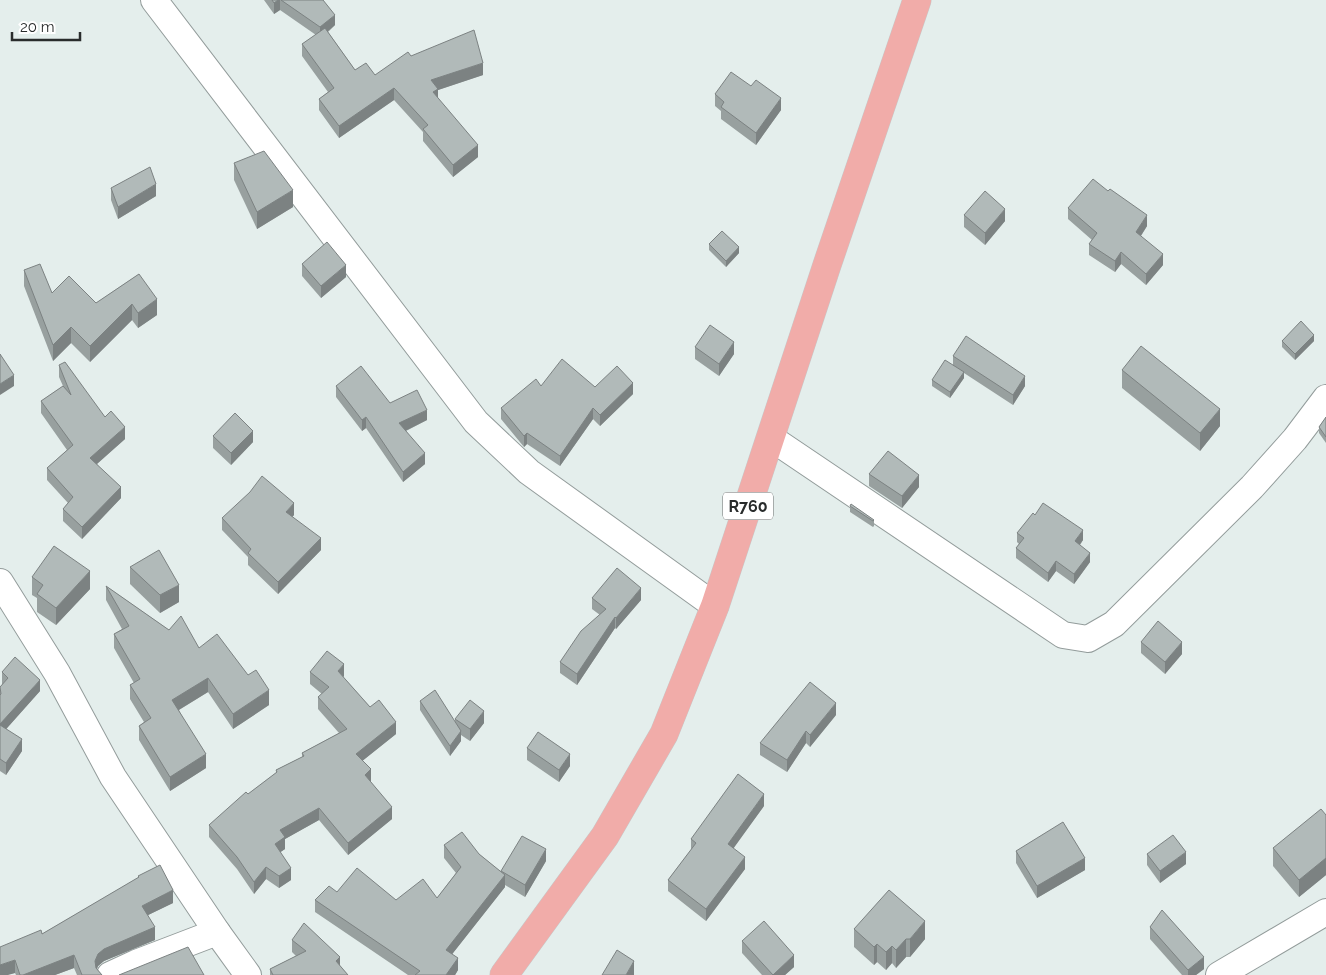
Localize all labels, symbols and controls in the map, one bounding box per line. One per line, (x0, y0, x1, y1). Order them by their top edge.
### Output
scale bar (12, 10, 80, 42)
text: 20 m (20, 18, 55, 36)
road number: R760 (723, 492, 773, 520)

